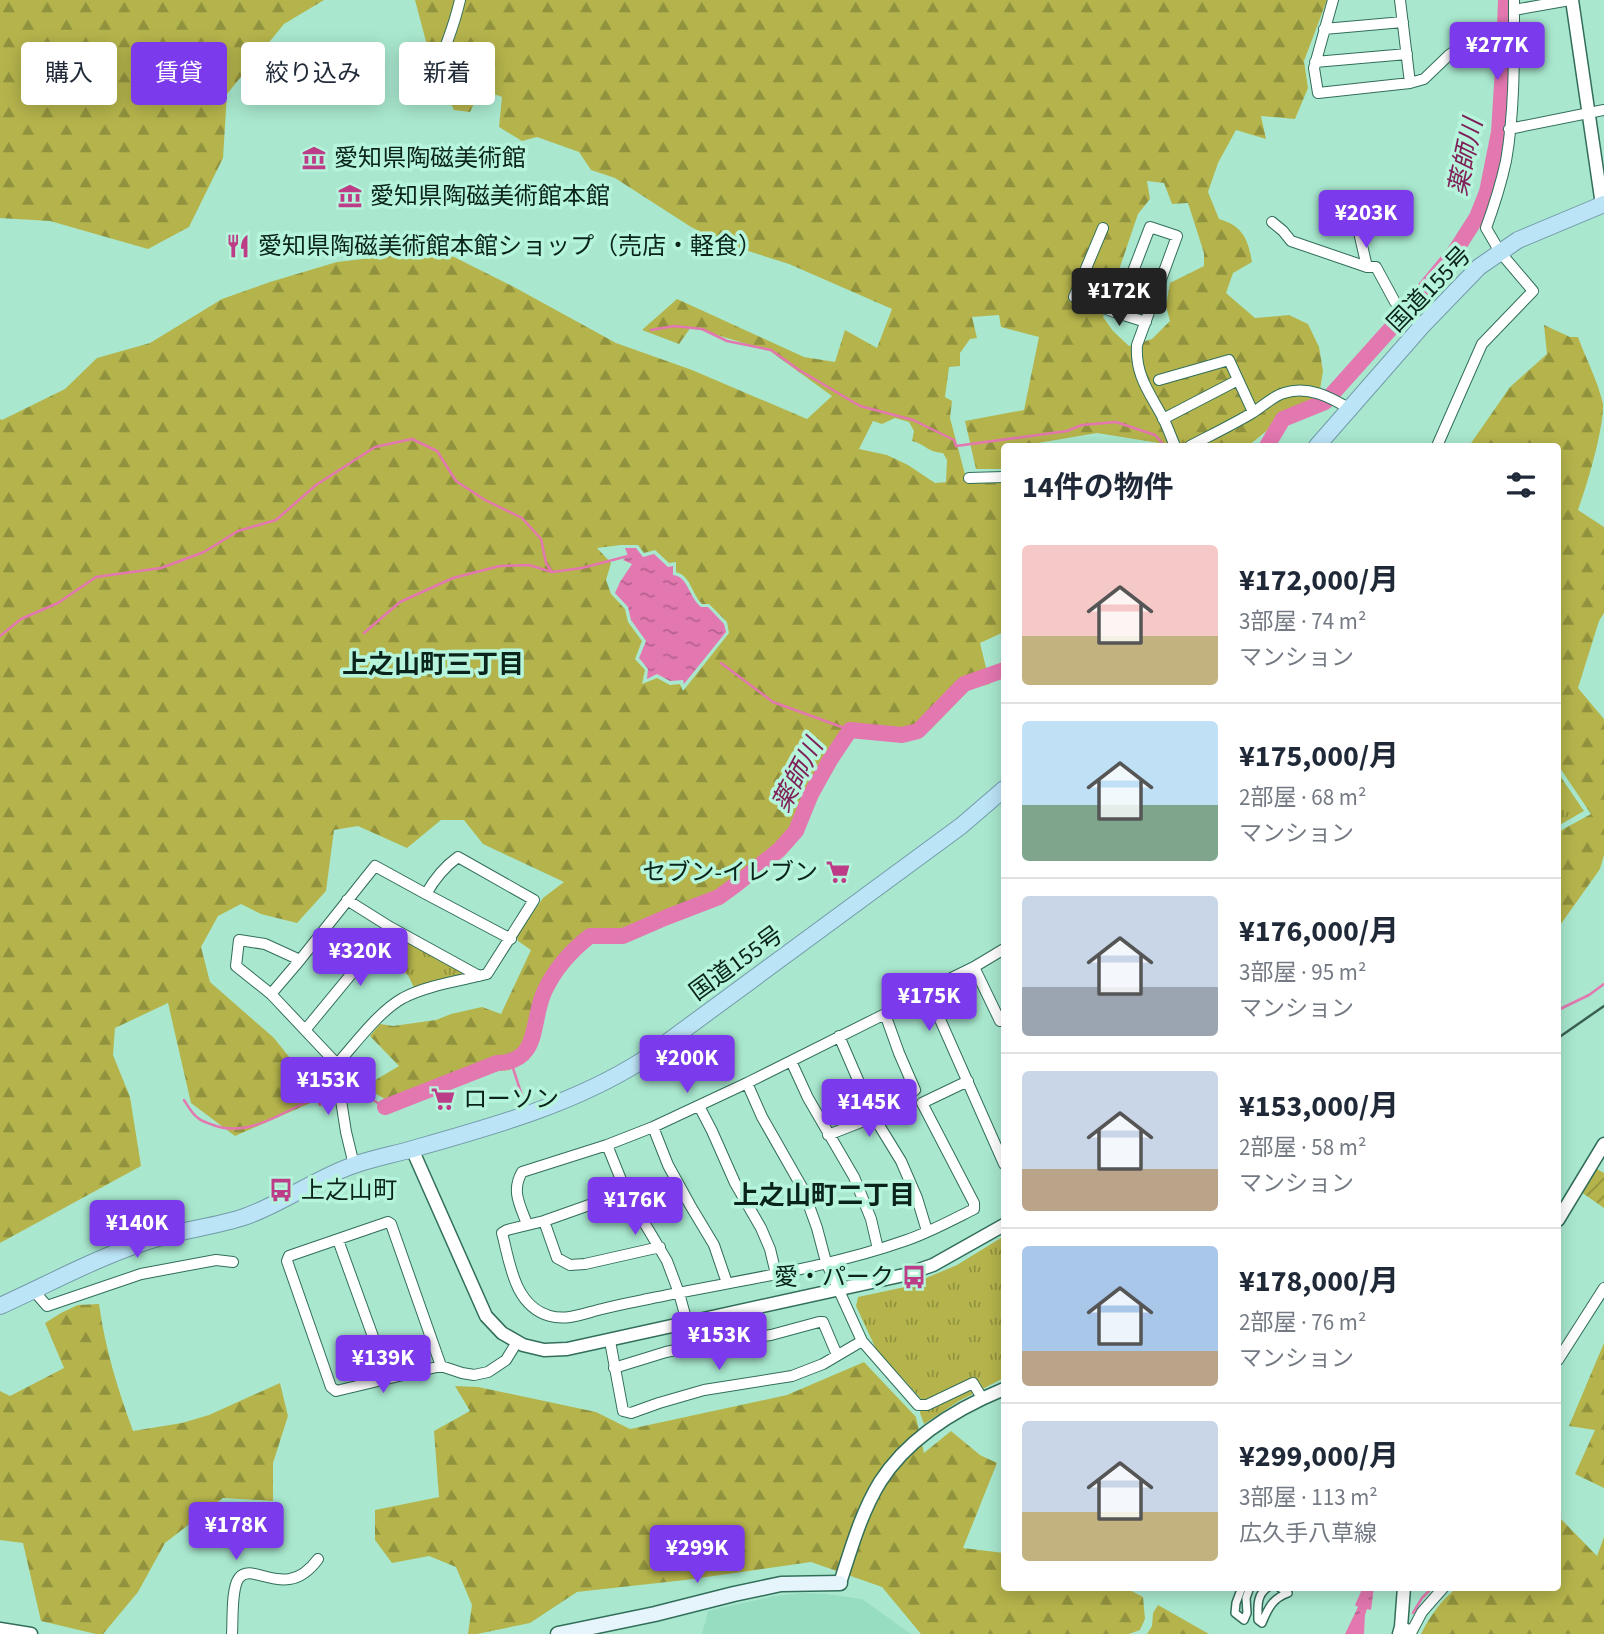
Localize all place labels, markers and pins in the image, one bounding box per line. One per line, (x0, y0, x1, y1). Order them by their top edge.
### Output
pin: ¥277K (1448, 22, 1546, 82)
place label: 愛知県陶磁美術館 (334, 141, 526, 176)
museum icon: 愛知県陶磁美術館 (300, 144, 328, 172)
place label: 愛知県陶磁美術館本館 (370, 179, 610, 214)
museum icon: 愛知県陶磁美術館本館 (336, 182, 364, 210)
pin: ¥203K (1317, 190, 1415, 250)
place label: 愛知県陶磁美術館本館ショップ（売店・軽食） (258, 229, 762, 264)
restaurant icon: 愛知県陶磁美術館本館ショップ（売店・軽食） (224, 232, 252, 260)
pin: ¥172K (1070, 268, 1168, 328)
place label: セブン-イレブン (643, 855, 818, 890)
supermarket icon: セブン-イレブン (824, 858, 852, 886)
pin: ¥320K (311, 928, 409, 988)
pin: ¥175K (880, 974, 978, 1033)
pin: ¥200K (638, 1036, 736, 1095)
pin: ¥153K (279, 1058, 377, 1117)
pin: ¥145K (820, 1080, 918, 1139)
place label: ローソン (463, 1082, 559, 1117)
supermarket icon: ローソン (429, 1085, 457, 1113)
place label: 上之山町 (301, 1173, 397, 1208)
bus stop icon: 上之山町 (267, 1176, 295, 1204)
pin: ¥176K (586, 1178, 684, 1237)
pin: ¥140K (88, 1200, 186, 1260)
place label: 愛・パーク (774, 1260, 894, 1295)
bus stop icon: 愛・パーク (900, 1263, 928, 1291)
pin: ¥153K (670, 1312, 768, 1372)
pin: ¥139K (334, 1336, 432, 1395)
pin: ¥178K (187, 1502, 285, 1562)
pin: ¥299K (648, 1526, 746, 1585)

